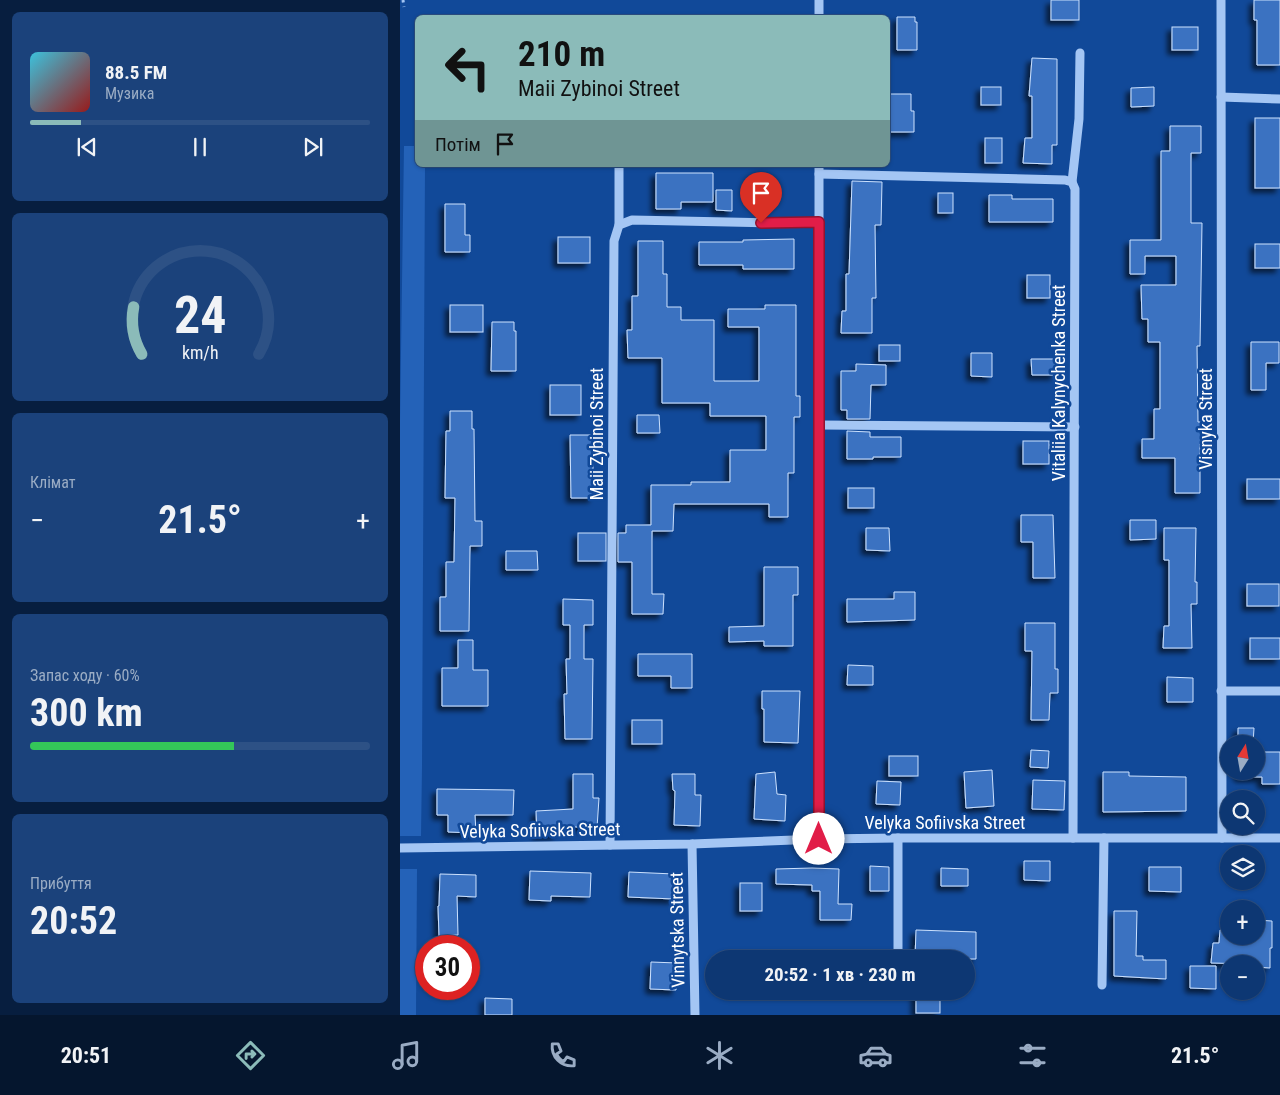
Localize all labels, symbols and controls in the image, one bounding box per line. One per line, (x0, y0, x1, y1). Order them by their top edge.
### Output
text: 210 m (518, 34, 605, 75)
icon: left (435, 35, 500, 100)
text: 88.5 FM (105, 61, 167, 84)
text: Maii Zybinoi Street (518, 76, 680, 101)
text: Музика (105, 84, 154, 103)
icon: arrive (491, 130, 519, 158)
icon: previous (73, 133, 101, 161)
icon: pause (186, 133, 214, 161)
icon: next (299, 133, 327, 161)
text: Потім (435, 133, 481, 156)
pin (740, 172, 782, 223)
icon: arrive (747, 179, 775, 207)
text: 24 (174, 285, 226, 346)
street label: Vitaliia Kalynychenka Street (1048, 285, 1069, 481)
text: km/h (182, 342, 218, 363)
street label: Maii Zybinoi Street (586, 368, 607, 500)
street label: Visnyka Street (1195, 368, 1216, 470)
text: Клімат (30, 473, 75, 492)
text: 21.5° (158, 498, 242, 542)
text: − (30, 504, 44, 537)
text: + (356, 504, 370, 537)
text: Запас ходу · 60% (30, 666, 140, 685)
text: 300 km (30, 691, 143, 735)
north arrow (1220, 735, 1265, 780)
map controls (1220, 735, 1265, 1000)
button: search (1220, 790, 1265, 835)
position arrow (792, 812, 844, 864)
street label: Velyka Sofiivska Street (865, 812, 1025, 833)
street label: Velyka Sofiivska Street (459, 818, 621, 842)
button: layers (1220, 845, 1265, 890)
street label: Vinnytska Street (665, 872, 689, 988)
text: Прибуття (30, 874, 92, 893)
text: 20:52 (30, 899, 117, 943)
button: + (1220, 900, 1265, 945)
speed limit sign: 30 (415, 935, 480, 1000)
button: − (1220, 955, 1265, 1000)
text: 20:52 · 1 хв · 230 m (764, 963, 916, 986)
icon: directions (233, 1038, 268, 1073)
icon: music (389, 1038, 424, 1073)
icon: phone (545, 1038, 580, 1073)
icon: climate (702, 1038, 737, 1073)
icon: car (858, 1038, 893, 1073)
icon: filters (1015, 1038, 1050, 1073)
text: 20:51 (61, 1043, 111, 1068)
text: 21.5° (1171, 1043, 1219, 1068)

